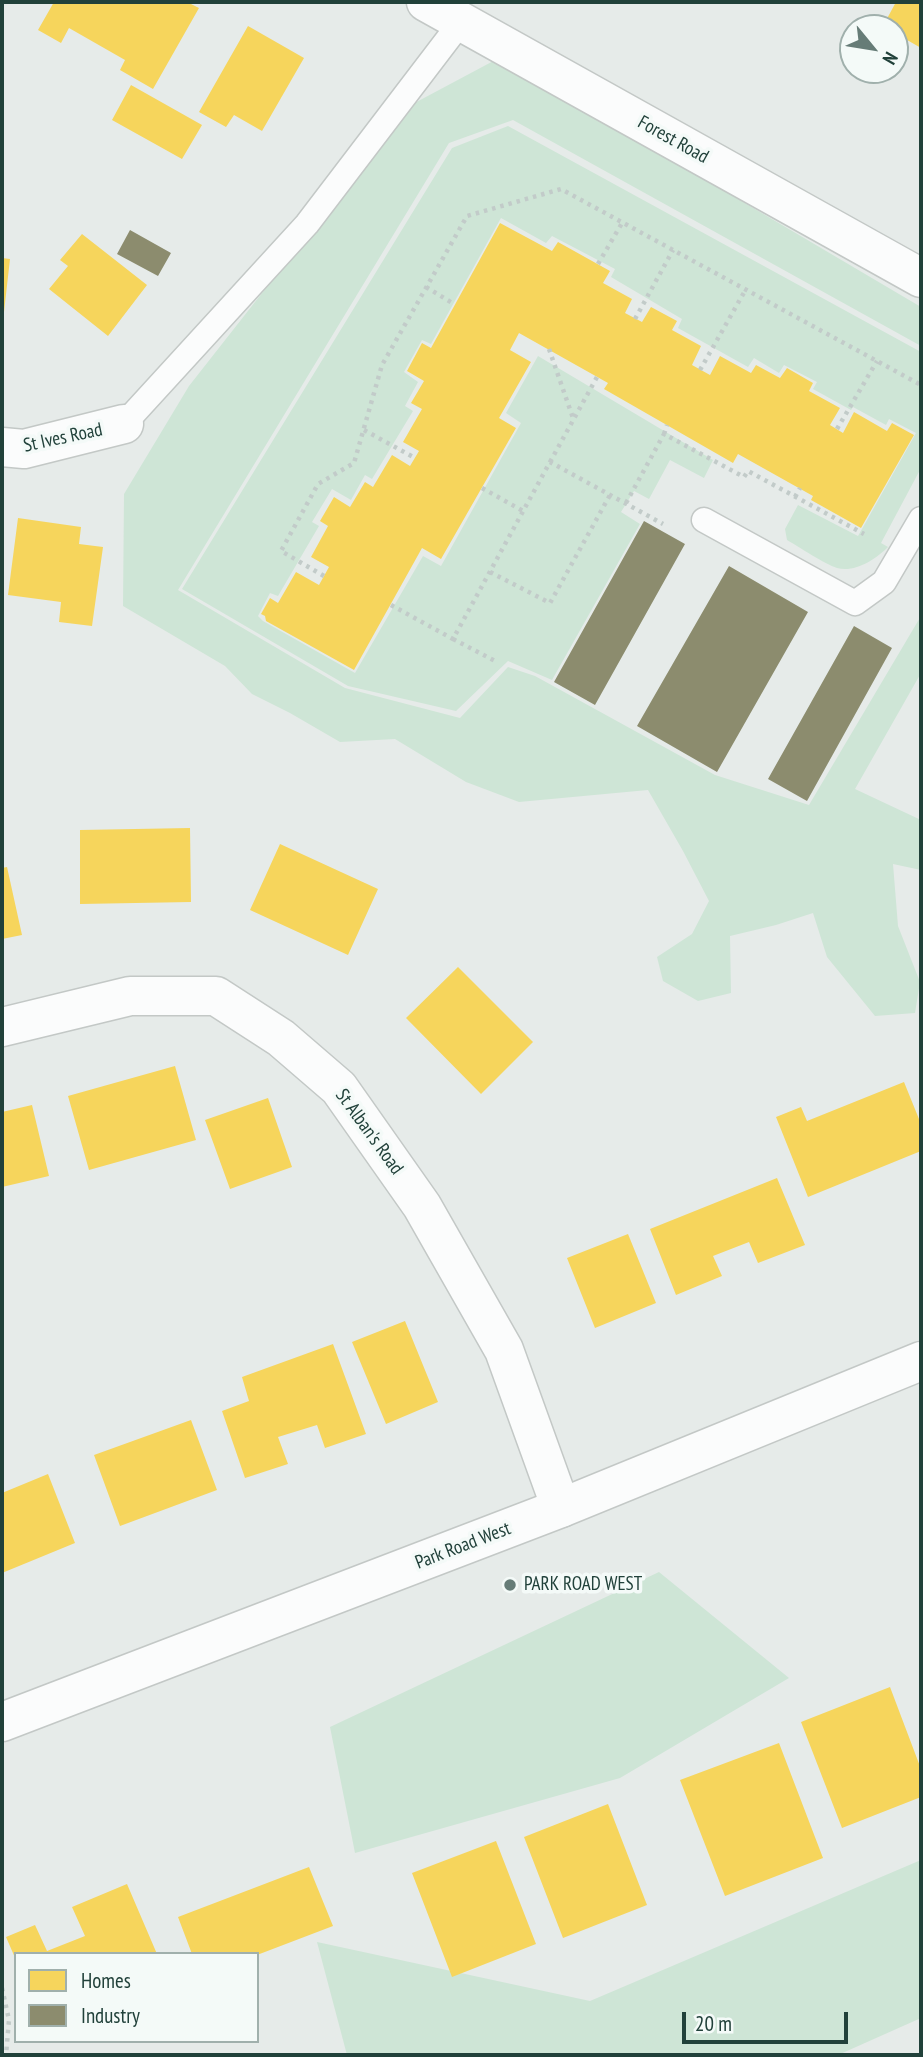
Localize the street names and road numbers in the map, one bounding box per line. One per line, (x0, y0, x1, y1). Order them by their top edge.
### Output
street label: Forest Road (634, 111, 712, 169)
street label: St Ives Road (22, 419, 104, 457)
street label: St Alban's Road (330, 1085, 408, 1179)
street label: Park Road West (412, 1517, 514, 1575)

